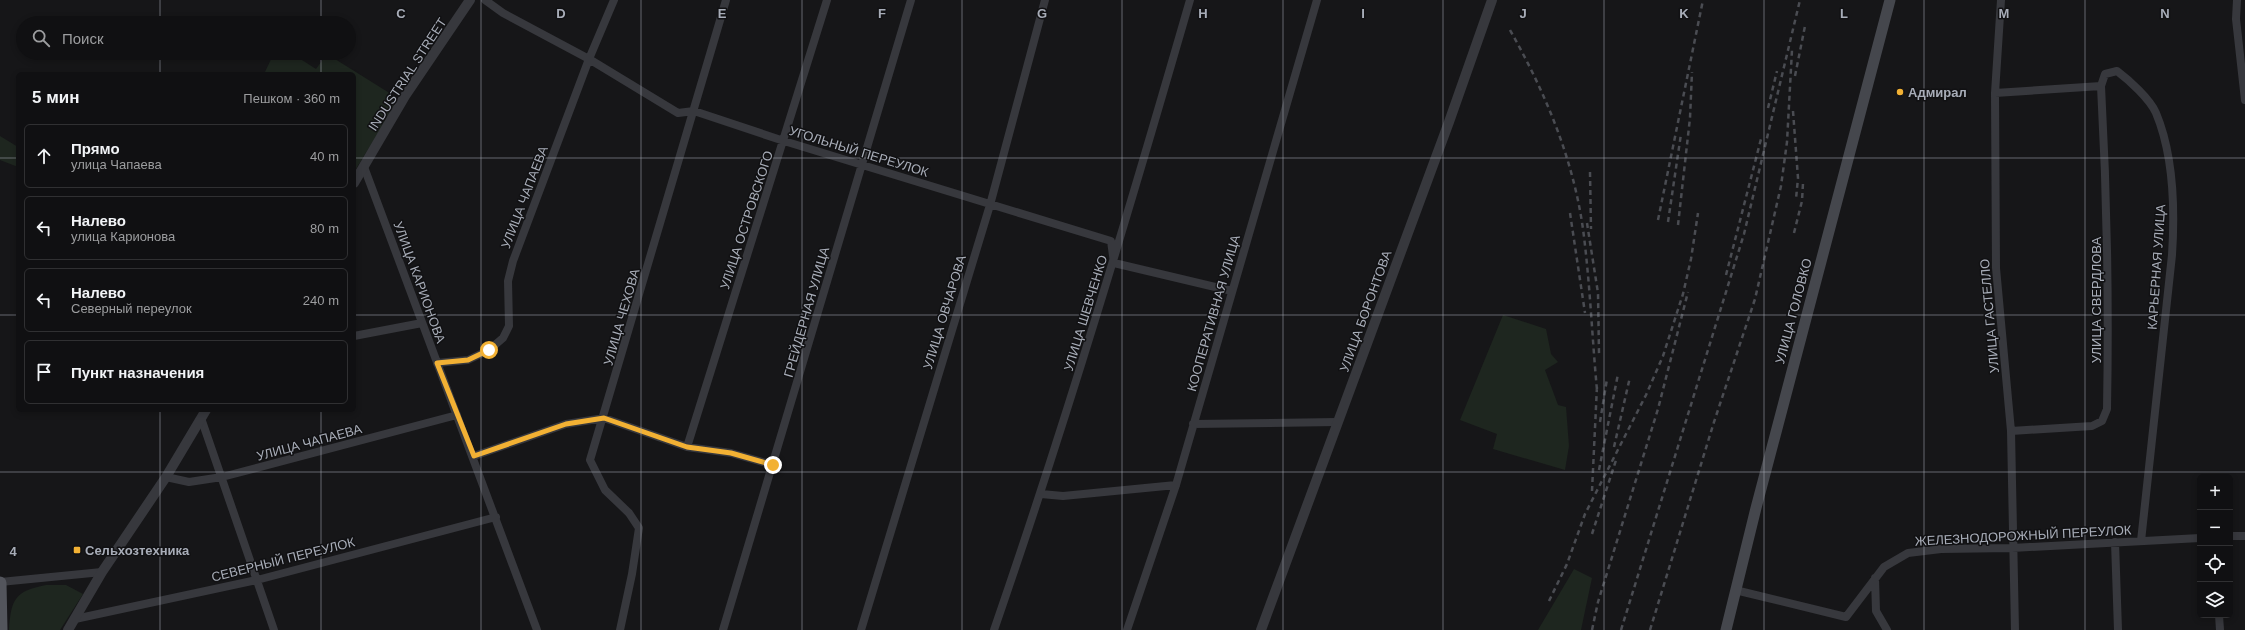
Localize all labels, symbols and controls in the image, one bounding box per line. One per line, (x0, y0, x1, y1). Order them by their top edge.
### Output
text: C (396, 6, 406, 21)
text: D (556, 6, 566, 21)
text: E (718, 6, 727, 21)
text: F (878, 6, 886, 21)
text: G (1037, 6, 1047, 21)
text: H (1198, 6, 1208, 21)
text: I (1361, 6, 1365, 21)
text: J (1519, 6, 1527, 21)
text: K (1679, 6, 1689, 21)
text: L (1840, 6, 1848, 21)
text: M (1999, 6, 2009, 21)
text: N (2160, 6, 2170, 21)
street label: INDUSTRIAL STREET (365, 15, 450, 134)
search box (16, 16, 356, 60)
icon: search (30, 27, 52, 49)
text: Поиск (62, 30, 104, 47)
place label: Адмирал (1908, 85, 1967, 100)
marker: Адмирал (1895, 87, 1905, 97)
text: 5 мин (32, 88, 79, 107)
text: Пешком · 360 m (243, 91, 340, 106)
street label: УГОЛЬНЫЙ ПЕРЕУЛОК (787, 123, 931, 180)
text: Прямо (71, 140, 120, 157)
street label: УЛИЦА ЧАПАЕВА (498, 144, 551, 250)
icon: ahead (33, 145, 55, 167)
text: 40 m (310, 149, 339, 164)
street label: УЛИЦА ОСТРОВСКОГО (717, 149, 776, 291)
text: улица Чапаева (71, 157, 162, 172)
street label: КАРЬЕРНАЯ УЛИЦА (2145, 203, 2168, 330)
text: Налево (71, 212, 126, 229)
icon: left (33, 217, 55, 239)
street label: УЛИЦА КАРИОНОВА (391, 219, 449, 345)
text: 80 m (310, 221, 339, 236)
text: улица Карионова (71, 229, 175, 244)
street label: КООПЕРАТИВНАЯ УЛИЦА (1184, 233, 1243, 393)
street label: УЛИЦА СВЕРДЛОВА (2089, 236, 2104, 363)
street label: ГРЕЙДЕРНАЯ УЛИЦА (781, 245, 832, 379)
street label: УЛИЦА БОРОНТОВА (1336, 248, 1395, 374)
street label: УЛИЦА ОВЧАРОВА (920, 253, 969, 371)
street label: УЛИЦА ШЕВЧЕНКО (1061, 253, 1110, 373)
street label: УЛИЦА ГОЛОВКО (1772, 257, 1815, 366)
street label: УЛИЦА ГАСТЕЛЛО (1977, 258, 2002, 374)
street label: УЛИЦА ЧЕХОВА (600, 267, 643, 367)
text: Налево (71, 284, 126, 301)
icon: left (33, 289, 55, 311)
text: 240 m (303, 293, 339, 308)
text: Северный переулок (71, 301, 192, 316)
route start (480, 341, 498, 359)
icon: arrive (33, 361, 55, 383)
text: Пункт назначения (71, 364, 204, 381)
street label: УЛИЦА ЧАПАЕВА (255, 421, 364, 464)
route end (764, 456, 782, 474)
map controls (2197, 474, 2233, 618)
button: + (2197, 474, 2233, 510)
button: − (2197, 510, 2233, 546)
street label: ЖЕЛЕЗНОДОРОЖНЫЙ ПЕРЕУЛОК (1914, 522, 2132, 549)
street label: СЕВЕРНЫЙ ПЕРЕУЛОК (210, 534, 357, 585)
place label: Сельхозтехника (85, 543, 190, 558)
text: 4 (9, 544, 17, 559)
marker: Сельхозтехника (72, 545, 82, 555)
button: locate (2197, 546, 2233, 582)
button: layers (2197, 582, 2233, 618)

